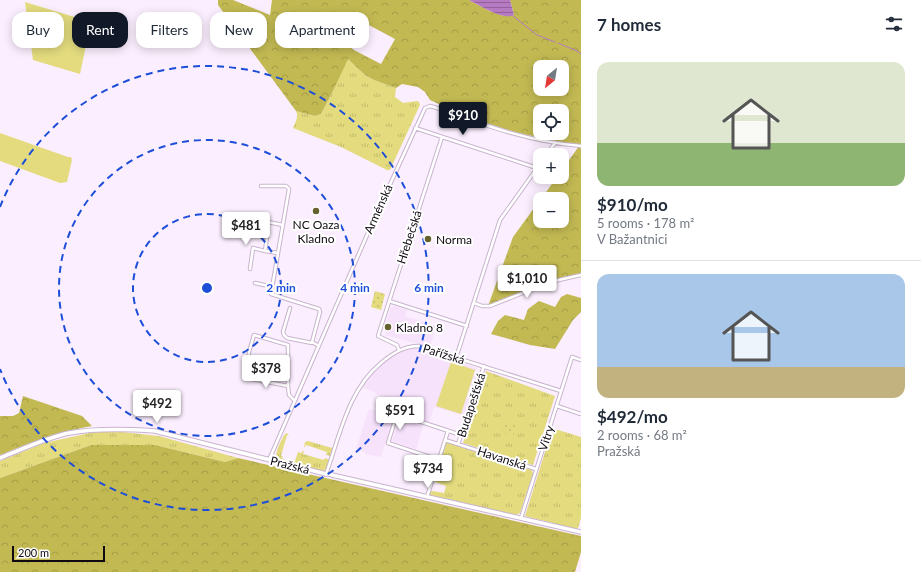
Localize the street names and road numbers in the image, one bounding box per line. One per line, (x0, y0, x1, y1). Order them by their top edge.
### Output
street label: Arménská (360, 182, 396, 236)
street label: Hřebečská (393, 208, 425, 266)
street label: Pařížská (421, 341, 467, 367)
street label: Budapešťská (454, 371, 488, 439)
street label: Vitry (535, 423, 557, 453)
street label: Havanská (476, 443, 529, 473)
street label: Pražská (269, 453, 311, 477)

